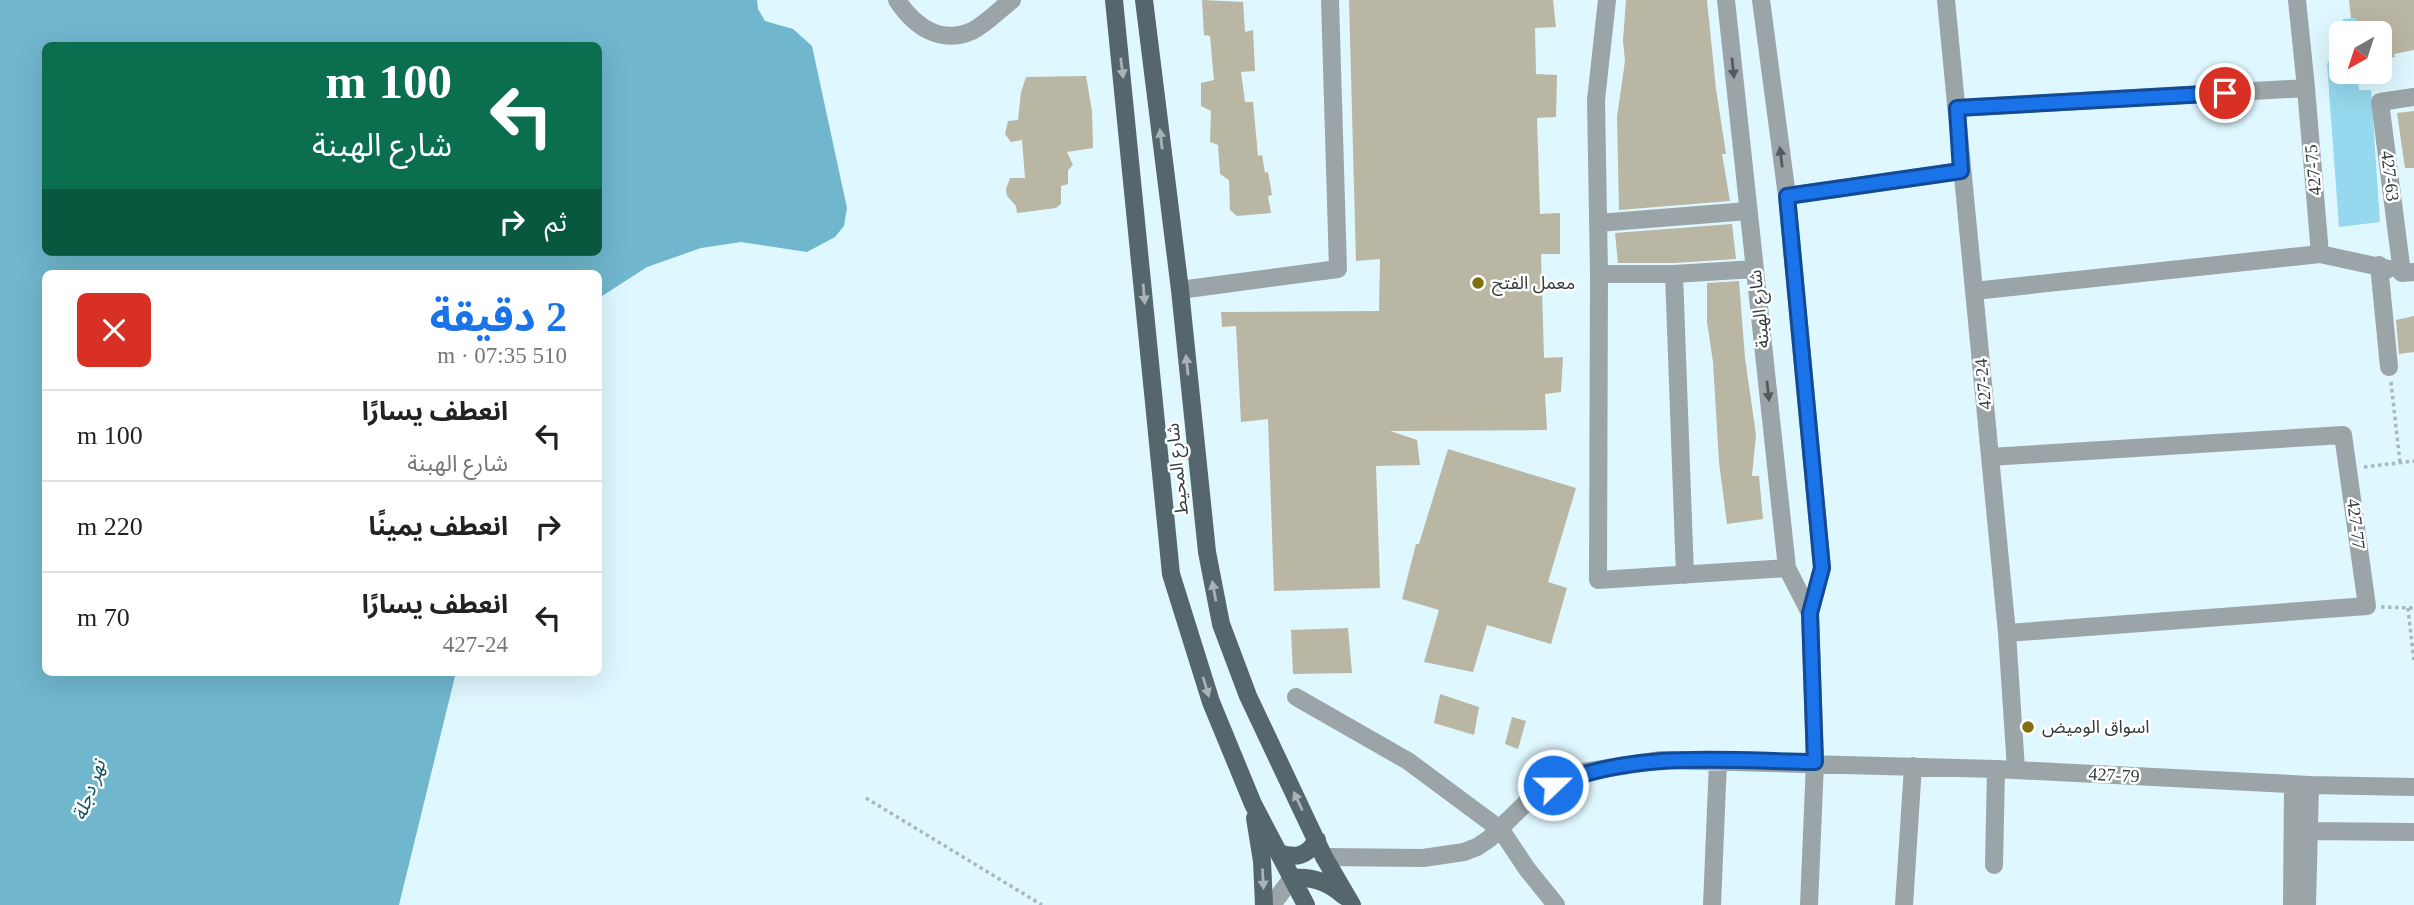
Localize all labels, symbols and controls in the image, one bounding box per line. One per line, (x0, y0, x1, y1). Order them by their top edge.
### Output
north arrow (2329, 21, 2392, 84)
map controls (2329, 21, 2392, 84)
text: 100 m (325, 54, 452, 109)
one-way arrow (1117, 57, 1128, 79)
one-way arrow (1728, 57, 1739, 79)
pin (2195, 63, 2255, 123)
icon: left (476, 70, 567, 161)
icon: arrive (2206, 74, 2244, 112)
text: شارع الهبنة (312, 127, 452, 163)
one-way arrow (1156, 128, 1167, 150)
street label: 427-75 (2301, 144, 2325, 196)
one-way arrow (1776, 146, 1787, 168)
street label: 427-63 (2377, 149, 2403, 203)
icon: right (493, 203, 531, 241)
text: ثم (545, 208, 567, 237)
street label: شارع الهبنة (1745, 268, 1777, 349)
place label: معمل الفتح (1492, 273, 1575, 296)
marker: معمل الفتح (1470, 275, 1486, 291)
one-way arrow (1139, 283, 1150, 305)
button: close (77, 293, 151, 367)
text: 2 دقيقة (430, 294, 567, 340)
text: 510 m · 07:35 (437, 343, 567, 368)
one-way arrow (1182, 354, 1193, 376)
street label: 427-24 (1971, 358, 1995, 410)
one-way arrow (1763, 381, 1774, 403)
text: انعطف يسارًا (362, 397, 508, 426)
icon: left (529, 417, 567, 455)
text: 100 m (77, 421, 143, 450)
street label: شارع المحيط (1162, 422, 1196, 516)
text: شارع الهبنة (407, 451, 508, 476)
street label: 427-77 (2343, 497, 2369, 551)
icon: right (529, 508, 567, 546)
text: 220 m (77, 512, 143, 541)
text: انعطف يمينًا (369, 512, 508, 541)
one-way arrow (1209, 580, 1220, 602)
text: انعطف يسارًا (362, 590, 508, 619)
icon: left (529, 599, 567, 637)
text: 70 m (77, 603, 130, 632)
text: 427-24 (443, 632, 508, 657)
one-way arrow (1202, 676, 1212, 697)
place label: اسواق الوميض (2042, 717, 2150, 738)
marker: اسواق الوميض (2020, 719, 2036, 735)
position arrow (1516, 748, 1590, 822)
water label: نهر دجلة (68, 755, 111, 823)
street label: 427-79 (2088, 764, 2140, 786)
one-way arrow (1293, 791, 1304, 811)
one-way arrow (1257, 868, 1268, 890)

